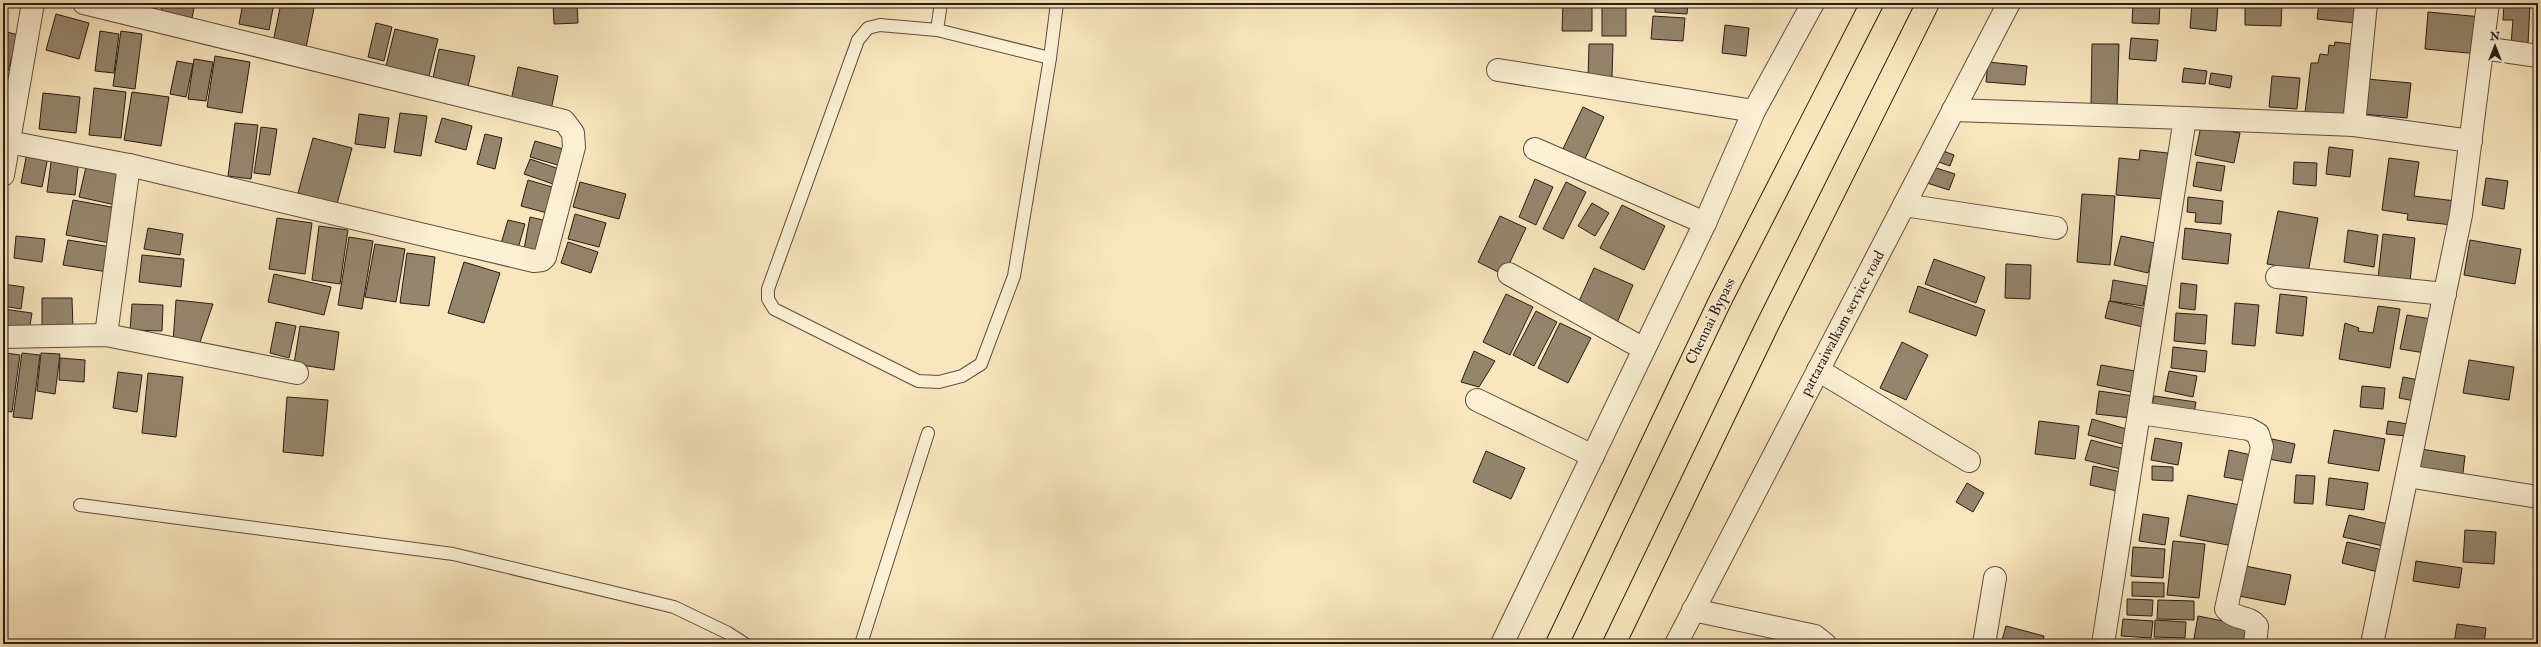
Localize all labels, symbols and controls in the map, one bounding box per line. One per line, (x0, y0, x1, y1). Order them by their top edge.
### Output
north arrow (2475, 26, 2515, 66)
text: N (2489, 30, 2501, 43)
street label: pattaraiwalkam service road (1796, 247, 1890, 400)
street label: Chennai Bypass (1681, 275, 1741, 368)

